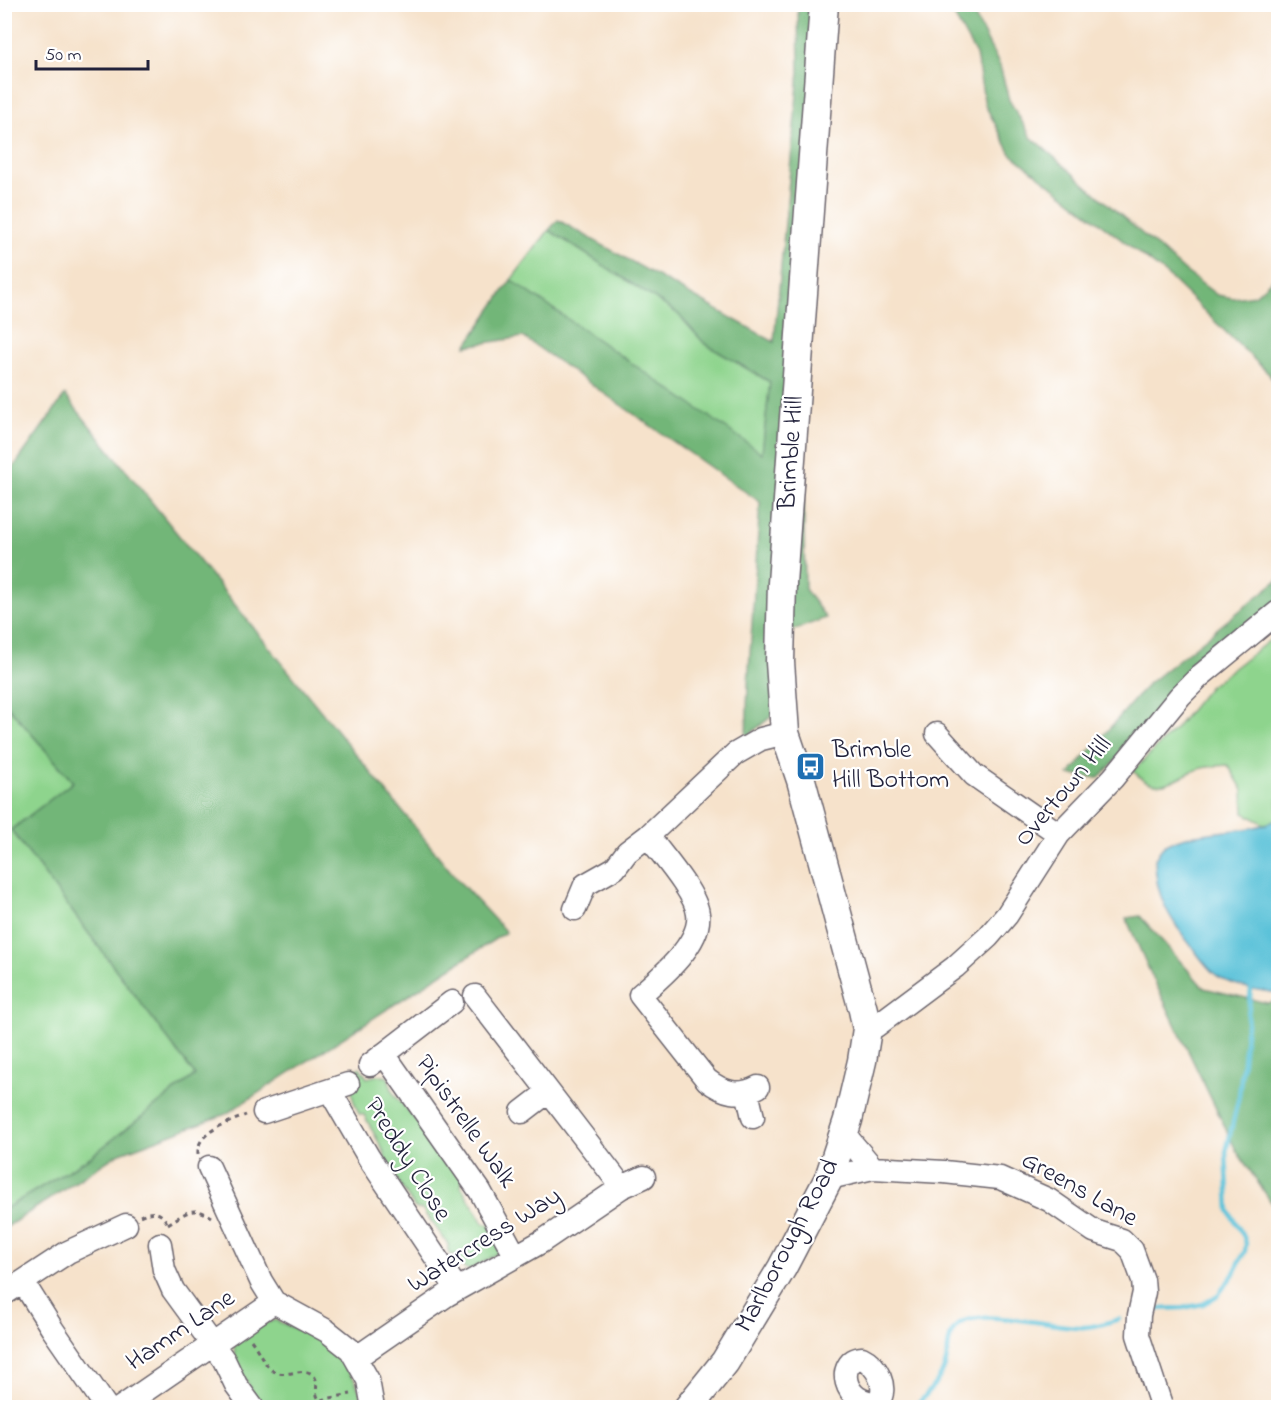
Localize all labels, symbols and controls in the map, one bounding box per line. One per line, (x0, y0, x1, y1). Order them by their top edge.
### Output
scale bar (36, 33, 148, 71)
text: 50 m (45, 43, 82, 69)
street label: Brimble Hill (769, 395, 815, 512)
street label: Overtown Hill (1006, 728, 1122, 856)
place label: Brimble Hill Bottom (831, 732, 949, 800)
bus stop icon: Brimble Hill Bottom (795, 750, 827, 782)
street label: Pipistrelle Walk (405, 1047, 526, 1197)
street label: Preddy Close (354, 1090, 461, 1230)
street label: Greens Lane (1014, 1142, 1145, 1238)
street label: Marlborough Road (726, 1152, 850, 1340)
street label: Watercress Way (401, 1178, 569, 1304)
street label: Hamm Lane (119, 1280, 243, 1381)

